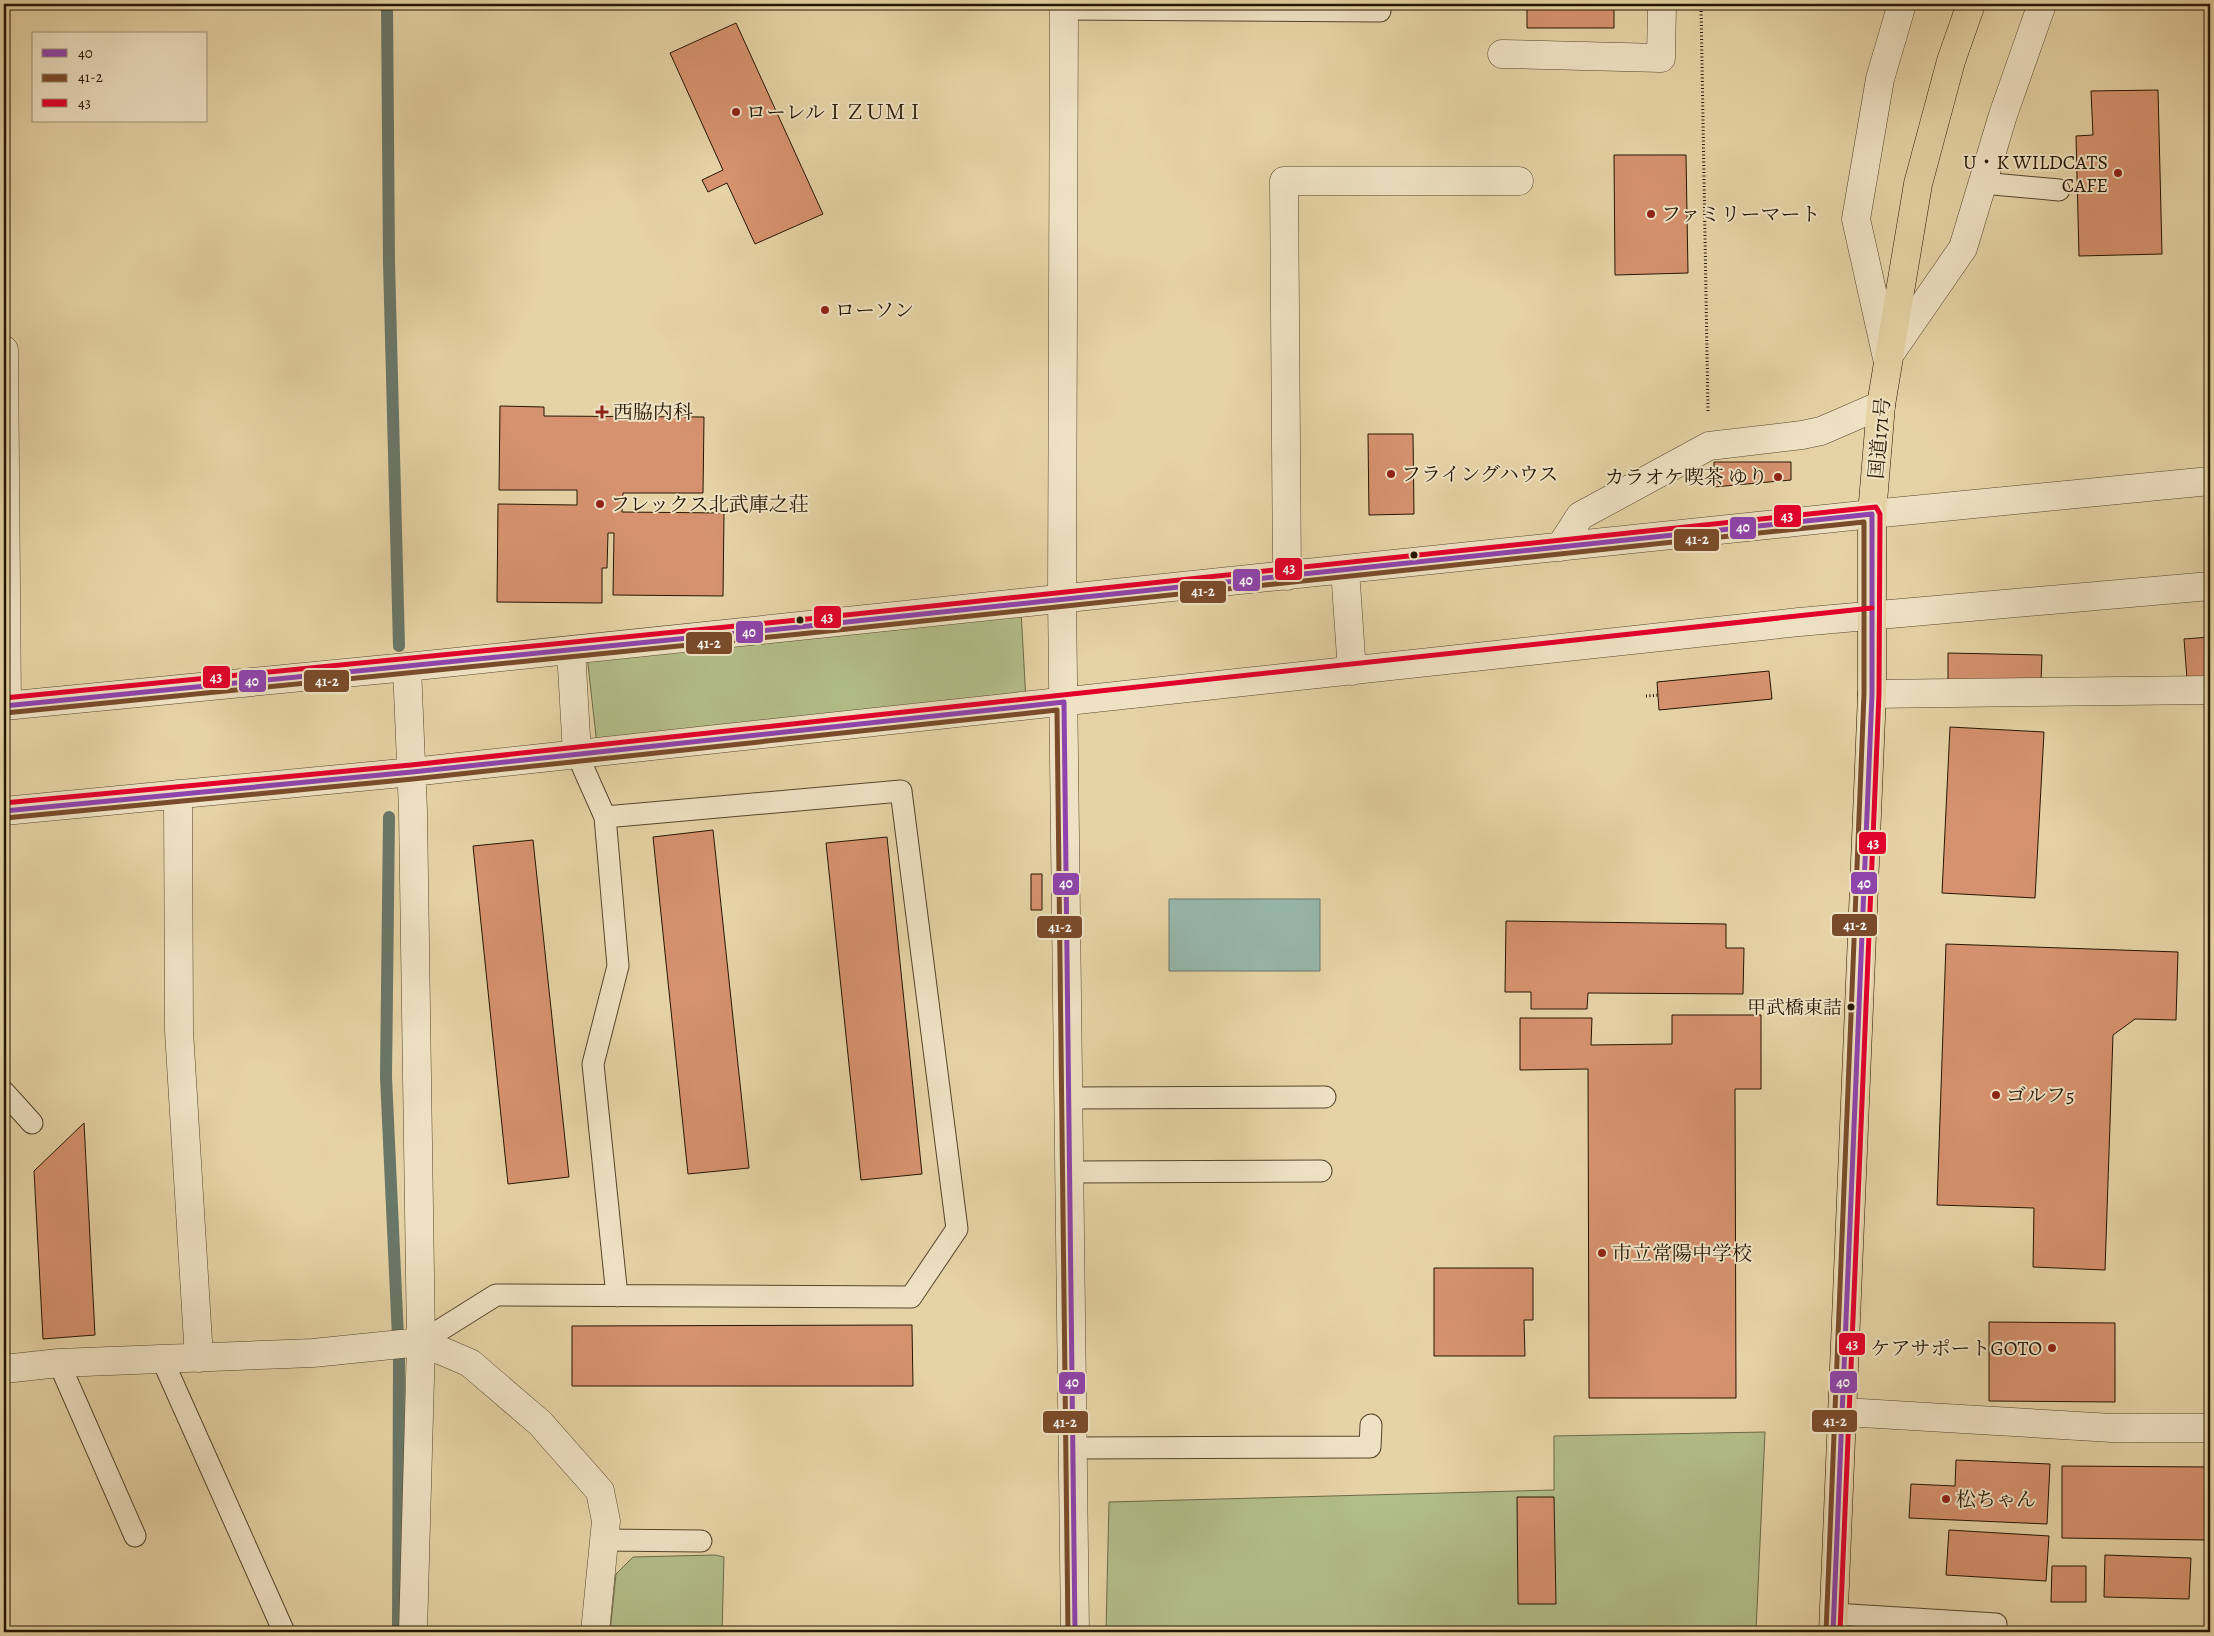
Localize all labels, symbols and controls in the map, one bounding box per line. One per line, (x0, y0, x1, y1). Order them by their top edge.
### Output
legend (32, 32, 208, 122)
text: 40 (78, 43, 93, 63)
text: 41-2 (78, 67, 103, 87)
text: 43 (78, 93, 91, 113)
place label: ローレルＩＺＵＭＩ (746, 99, 925, 126)
marker: ローレルＩＺＵＭＩ (730, 106, 742, 118)
place label: U・K WILDCATS CAFE (1963, 149, 2108, 199)
marker: U・K WILDCATS CAFE (2112, 167, 2124, 179)
place label: ファミリーマート (1661, 201, 1821, 228)
marker: ファミリーマート (1645, 208, 1657, 220)
place label: ローソン (835, 297, 914, 324)
marker: ローソン (819, 304, 831, 316)
street label: 国道171号 (1862, 396, 1897, 480)
place label: 西脇内科 (613, 399, 693, 426)
marker: 西脇内科 (595, 405, 609, 419)
place label: フライングハウス (1401, 461, 1558, 488)
place label: カラオケ喫茶 ゆり (1604, 464, 1768, 491)
marker: フライングハウス (1385, 468, 1397, 480)
marker: カラオケ喫茶 ゆり (1772, 471, 1784, 483)
place label: フレックス北武庫之荘 (610, 491, 809, 518)
marker: フレックス北武庫之荘 (594, 498, 606, 510)
line badge: 43 (1773, 504, 1802, 528)
text: 43 (1781, 507, 1793, 526)
line badge: 40 (1729, 516, 1757, 540)
text: 40 (1736, 518, 1750, 537)
line badge: 41-2 (1673, 528, 1720, 552)
text: 41-2 (1685, 530, 1709, 549)
unlabelled marker (1409, 550, 1419, 560)
line badge: 43 (1274, 557, 1303, 581)
text: 43 (1283, 559, 1295, 578)
line badge: 40 (1232, 568, 1261, 592)
text: 40 (1239, 571, 1253, 590)
line badge: 41-2 (1179, 580, 1227, 604)
text: 41-2 (1191, 582, 1215, 601)
line badge: 43 (813, 605, 842, 629)
text: 43 (821, 608, 833, 627)
unlabelled marker (795, 615, 805, 625)
line badge: 40 (735, 620, 764, 644)
text: 40 (742, 623, 756, 642)
line badge: 41-2 (685, 631, 733, 655)
text: 41-2 (697, 634, 721, 653)
line badge: 43 (202, 665, 231, 689)
text: 43 (210, 668, 222, 687)
line badge: 40 (238, 669, 267, 693)
line badge: 41-2 (303, 669, 350, 693)
text: 40 (245, 672, 259, 691)
text: 41-2 (315, 672, 339, 691)
line badge: 43 (1858, 831, 1887, 855)
text: 43 (1867, 834, 1879, 853)
line badge: 40 (1850, 871, 1878, 895)
line badge: 40 (1052, 872, 1080, 896)
text: 40 (1059, 874, 1073, 893)
text: 40 (1857, 874, 1871, 893)
line badge: 41-2 (1831, 913, 1878, 937)
line badge: 41-2 (1036, 915, 1083, 939)
text: 41-2 (1843, 916, 1867, 935)
text: 41-2 (1048, 918, 1072, 937)
place label: 甲武橋東詰 (1747, 995, 1842, 1021)
marker: 甲武橋東詰 (1846, 1002, 1856, 1012)
place label: ゴルフ5 (2006, 1082, 2075, 1109)
marker: ゴルフ5 (1990, 1089, 2002, 1101)
place label: 市立常陽中学校 (1612, 1240, 1752, 1267)
marker: 市立常陽中学校 (1596, 1247, 1608, 1259)
line badge: 43 (1838, 1332, 1866, 1356)
text: 43 (1846, 1335, 1858, 1354)
place label: ケアサポートGOTO (1871, 1335, 2042, 1362)
marker: ケアサポートGOTO (2046, 1342, 2058, 1354)
line badge: 40 (1829, 1370, 1858, 1394)
line badge: 40 (1058, 1371, 1086, 1395)
text: 40 (1065, 1373, 1079, 1392)
text: 40 (1836, 1373, 1850, 1392)
line badge: 41-2 (1811, 1409, 1858, 1433)
line badge: 41-2 (1042, 1410, 1089, 1434)
text: 41-2 (1823, 1412, 1847, 1431)
text: 41-2 (1053, 1413, 1077, 1432)
place label: 松ちゃん (1956, 1486, 2036, 1513)
marker: 松ちゃん (1940, 1493, 1952, 1505)

